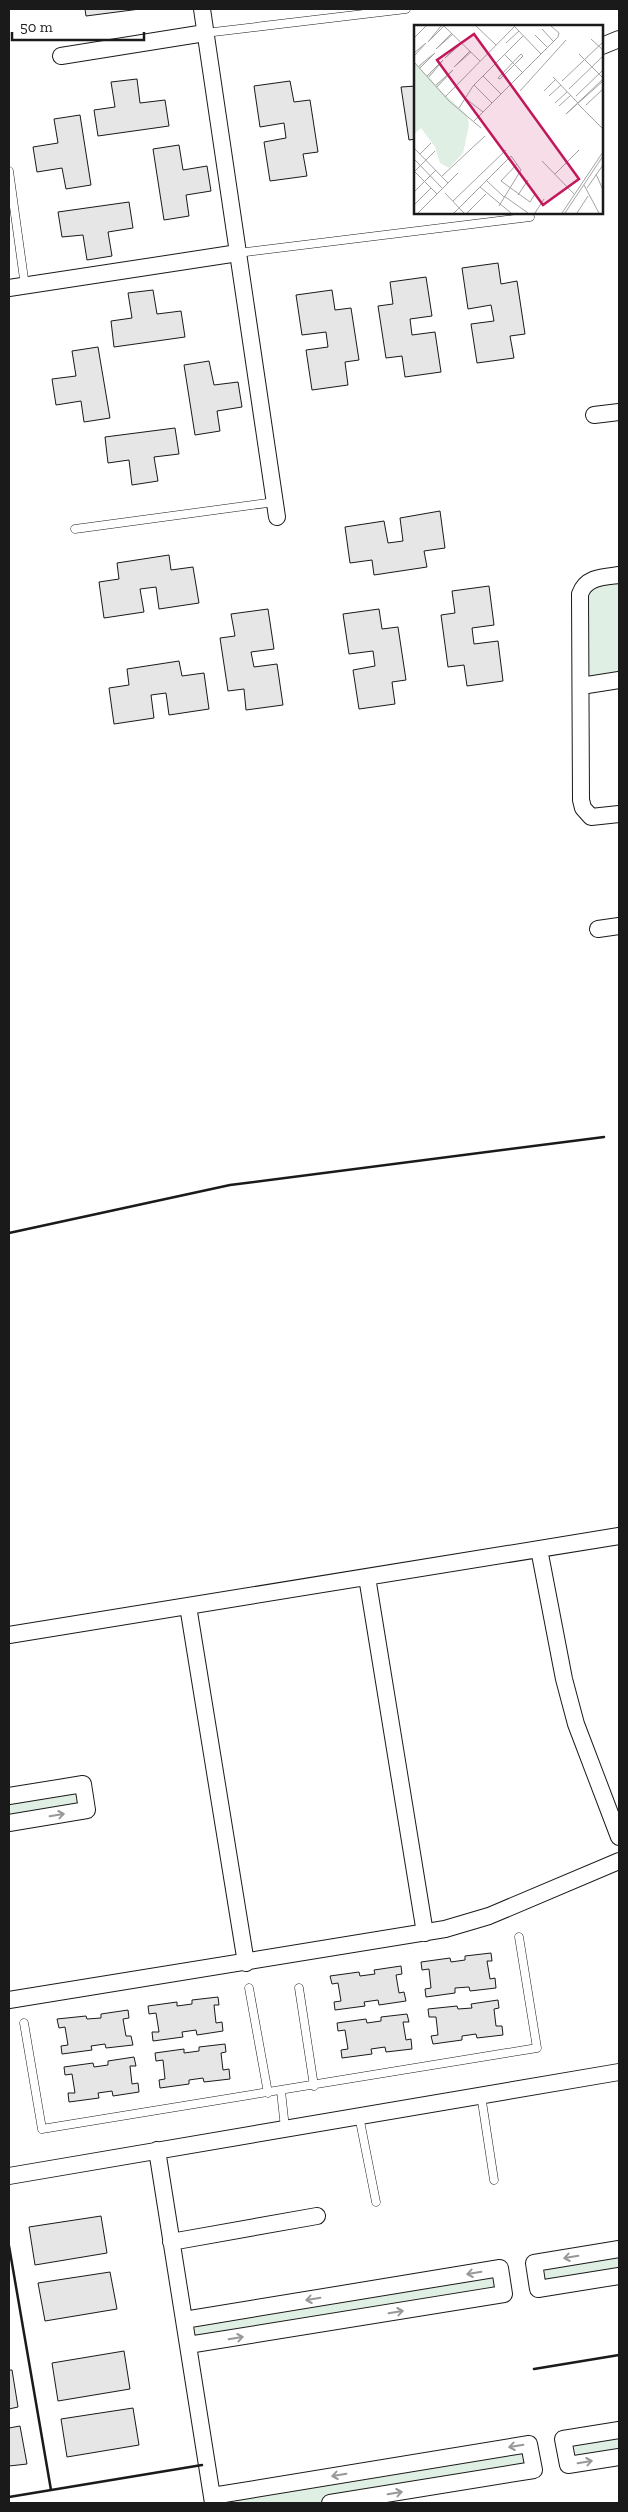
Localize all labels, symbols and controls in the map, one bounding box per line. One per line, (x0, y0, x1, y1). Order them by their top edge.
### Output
scale bar (12, 10, 145, 42)
text: 50 m (20, 18, 53, 36)
inset map (414, 25, 603, 214)
one-way arrow (49, 1810, 65, 1820)
one-way arrow (563, 2252, 579, 2262)
one-way arrow (466, 2268, 482, 2278)
one-way arrow (306, 2294, 322, 2304)
one-way arrow (388, 2307, 404, 2317)
one-way arrow (228, 2332, 244, 2342)
one-way arrow (509, 2442, 525, 2452)
one-way arrow (577, 2457, 593, 2467)
one-way arrow (331, 2471, 347, 2481)
one-way arrow (387, 2487, 403, 2497)

